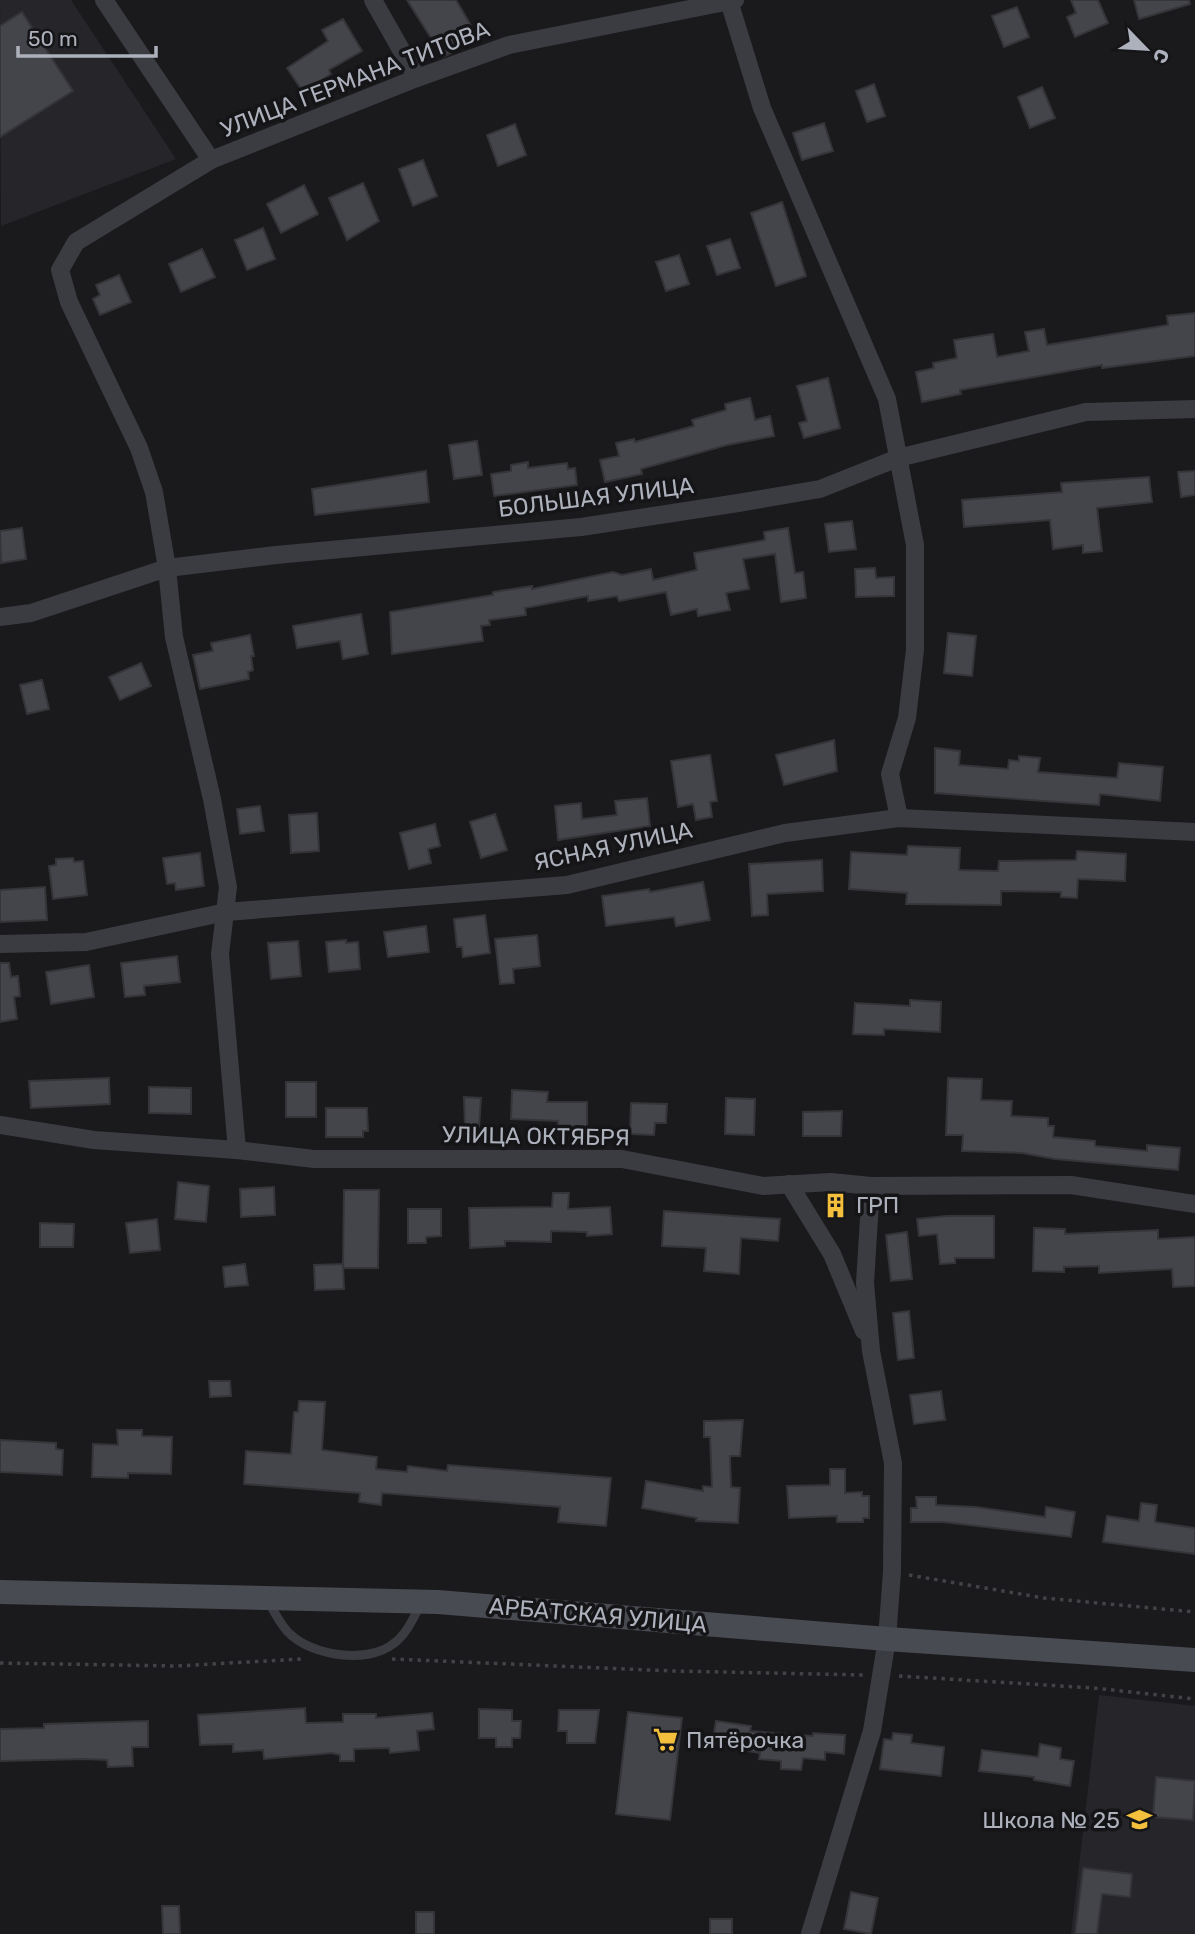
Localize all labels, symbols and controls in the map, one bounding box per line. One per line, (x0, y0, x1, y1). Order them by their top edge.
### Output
scale bar (18, 14, 156, 58)
north arrow (1111, 14, 1181, 84)
street label: УЛИЦА ГЕРМАНА ТИТОВА (216, 15, 494, 143)
text: 50 m (28, 26, 78, 51)
text: С (1148, 45, 1174, 67)
street label: БОЛЬШАЯ УЛИЦА (497, 471, 695, 523)
street label: ЯСНАЯ УЛИЦА (531, 816, 695, 876)
street label: УЛИЦА ОКТЯБРЯ (442, 1120, 630, 1152)
building icon: ГРП (822, 1191, 850, 1219)
place label: ГРП (856, 1191, 899, 1219)
street label: АРБАТСКАЯ УЛИЦА (488, 1592, 708, 1638)
supermarket icon: Пятёрочка (652, 1726, 680, 1754)
place label: Пятёрочка (686, 1726, 804, 1754)
place label: Школа № 25 (982, 1806, 1120, 1834)
school or university icon: Школа № 25 (1126, 1806, 1154, 1834)

